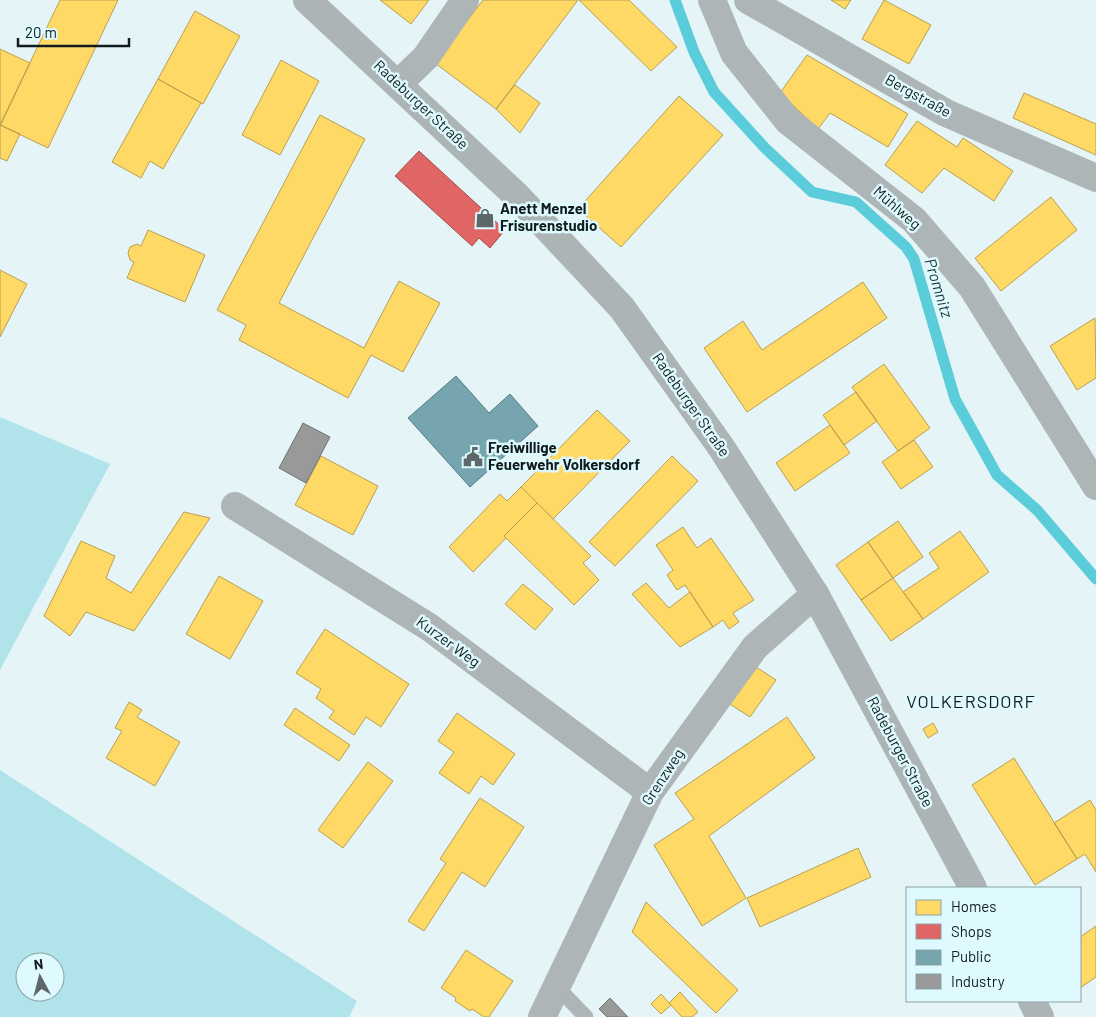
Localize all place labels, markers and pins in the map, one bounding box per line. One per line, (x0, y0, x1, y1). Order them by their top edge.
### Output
place label: Anett Menzel Frisurenstudio (500, 199, 597, 234)
shop icon: Anett Menzel Frisurenstudio (474, 207, 496, 229)
place label: Freiwillige Feuerwehr Volkersdorf (488, 438, 640, 473)
public building icon: Freiwillige Feuerwehr Volkersdorf (462, 446, 484, 468)

